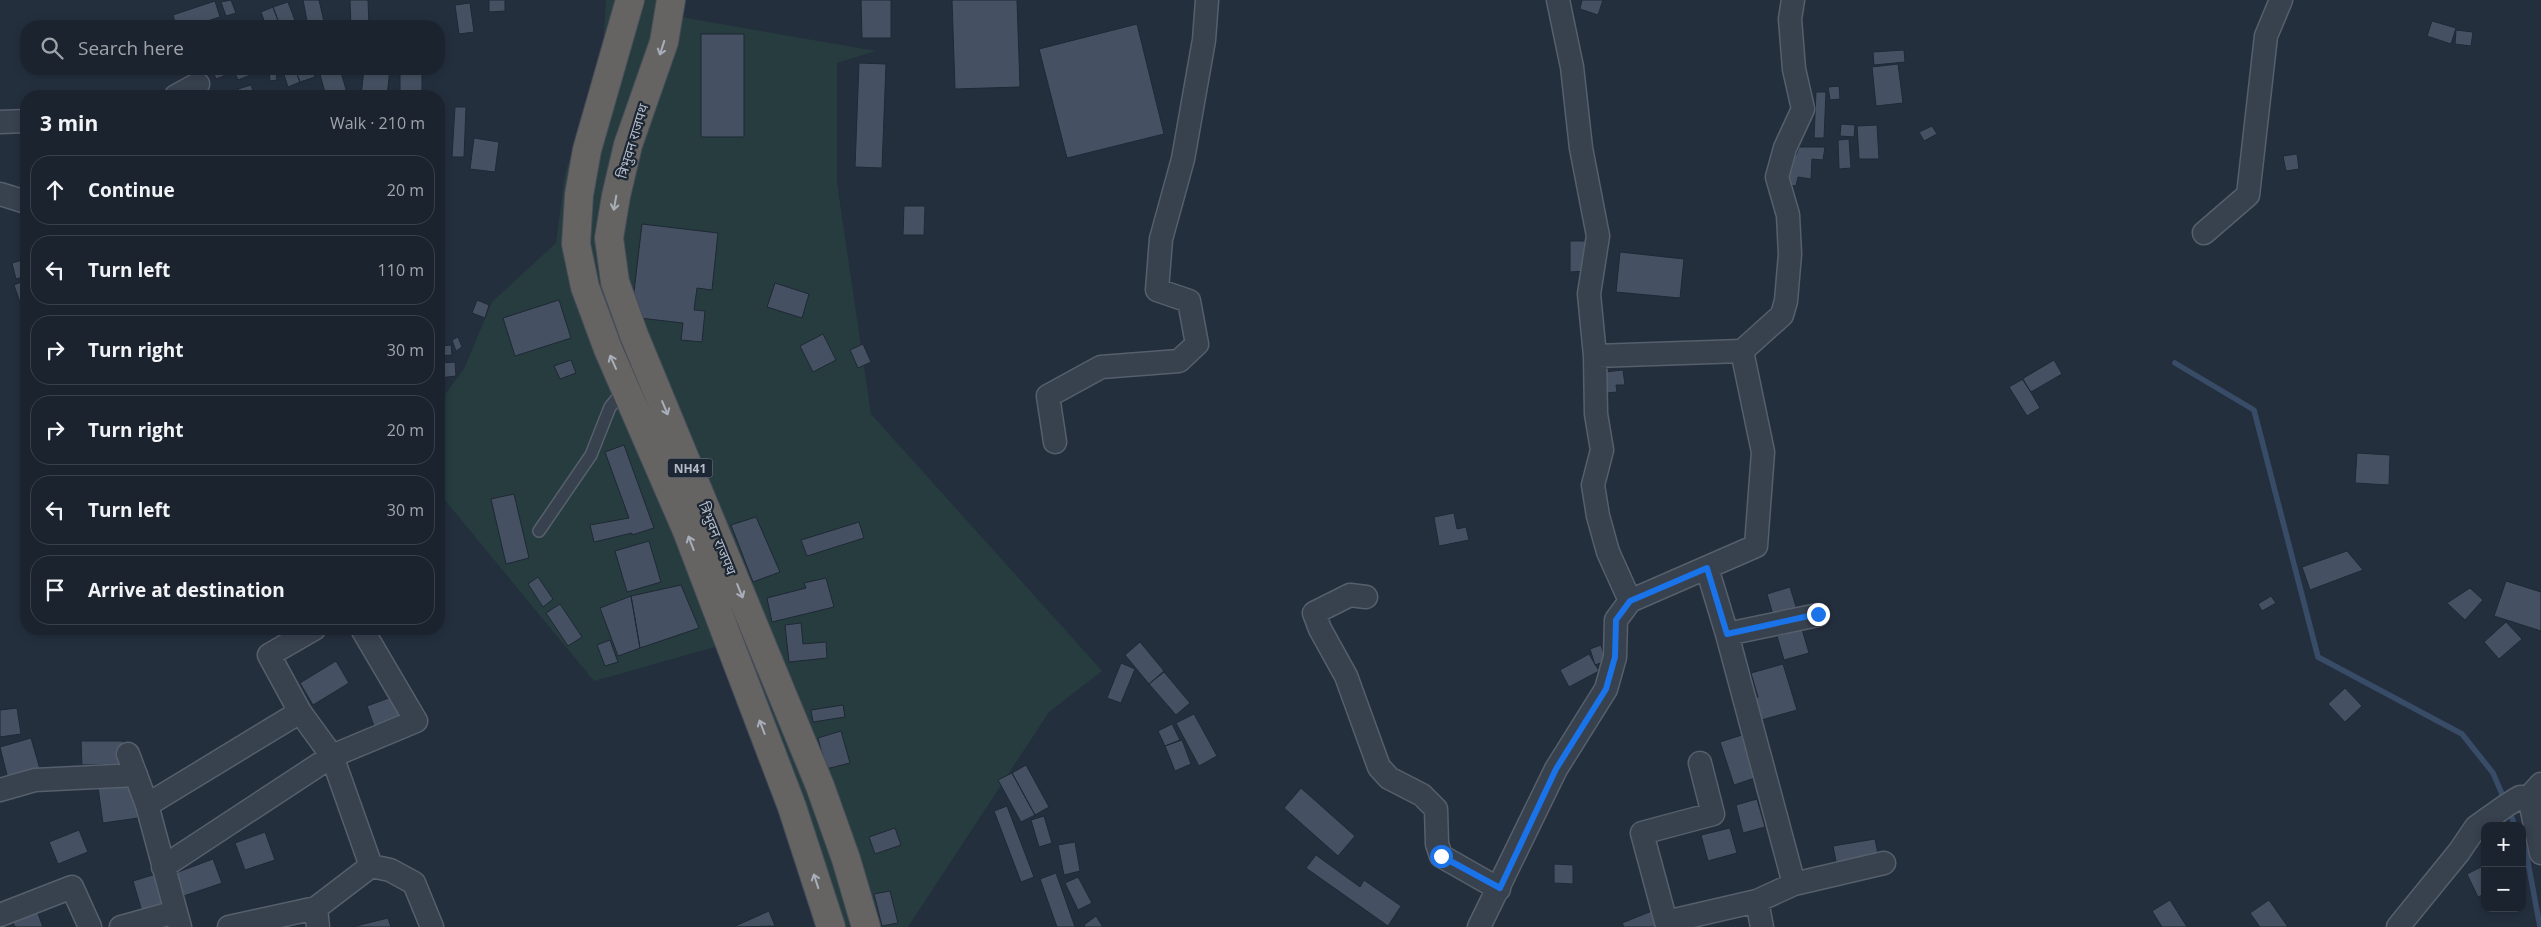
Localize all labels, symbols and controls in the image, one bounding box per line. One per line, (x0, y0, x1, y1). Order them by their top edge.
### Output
search box (20, 20, 445, 75)
icon: search (38, 34, 66, 62)
text: Search here (78, 35, 184, 61)
one-way arrow (656, 39, 666, 55)
street label: त्रिभुवन राजपथ (612, 100, 654, 181)
text: 3 min (40, 109, 98, 137)
text: Walk · 210 m (330, 112, 425, 134)
icon: ahead (41, 176, 69, 204)
text: Continue (88, 177, 175, 203)
text: 20 m (387, 179, 424, 201)
one-way arrow (609, 195, 619, 211)
icon: left (41, 256, 69, 284)
text: Turn left (88, 257, 170, 283)
text: 110 m (378, 259, 424, 281)
icon: right (41, 336, 69, 364)
text: Turn right (88, 337, 183, 363)
text: 30 m (387, 339, 424, 361)
one-way arrow (608, 355, 618, 370)
one-way arrow (660, 400, 670, 415)
icon: right (41, 416, 69, 444)
text: Turn right (88, 417, 183, 443)
text: 20 m (387, 419, 424, 441)
road number: NH41 (668, 458, 712, 478)
icon: left (41, 496, 69, 524)
text: Turn left (88, 497, 170, 523)
text: 30 m (387, 499, 424, 521)
street label: त्रिभुवन राजपथ (694, 499, 742, 579)
one-way arrow (686, 536, 696, 551)
icon: arrive (41, 576, 69, 604)
text: Arrive at destination (88, 577, 285, 603)
one-way arrow (736, 583, 745, 598)
route end (1807, 603, 1830, 626)
one-way arrow (757, 720, 766, 736)
map controls (2481, 822, 2526, 912)
button: + (2481, 822, 2526, 867)
route start (1430, 845, 1453, 868)
button: − (2481, 867, 2526, 912)
one-way arrow (811, 873, 821, 889)

